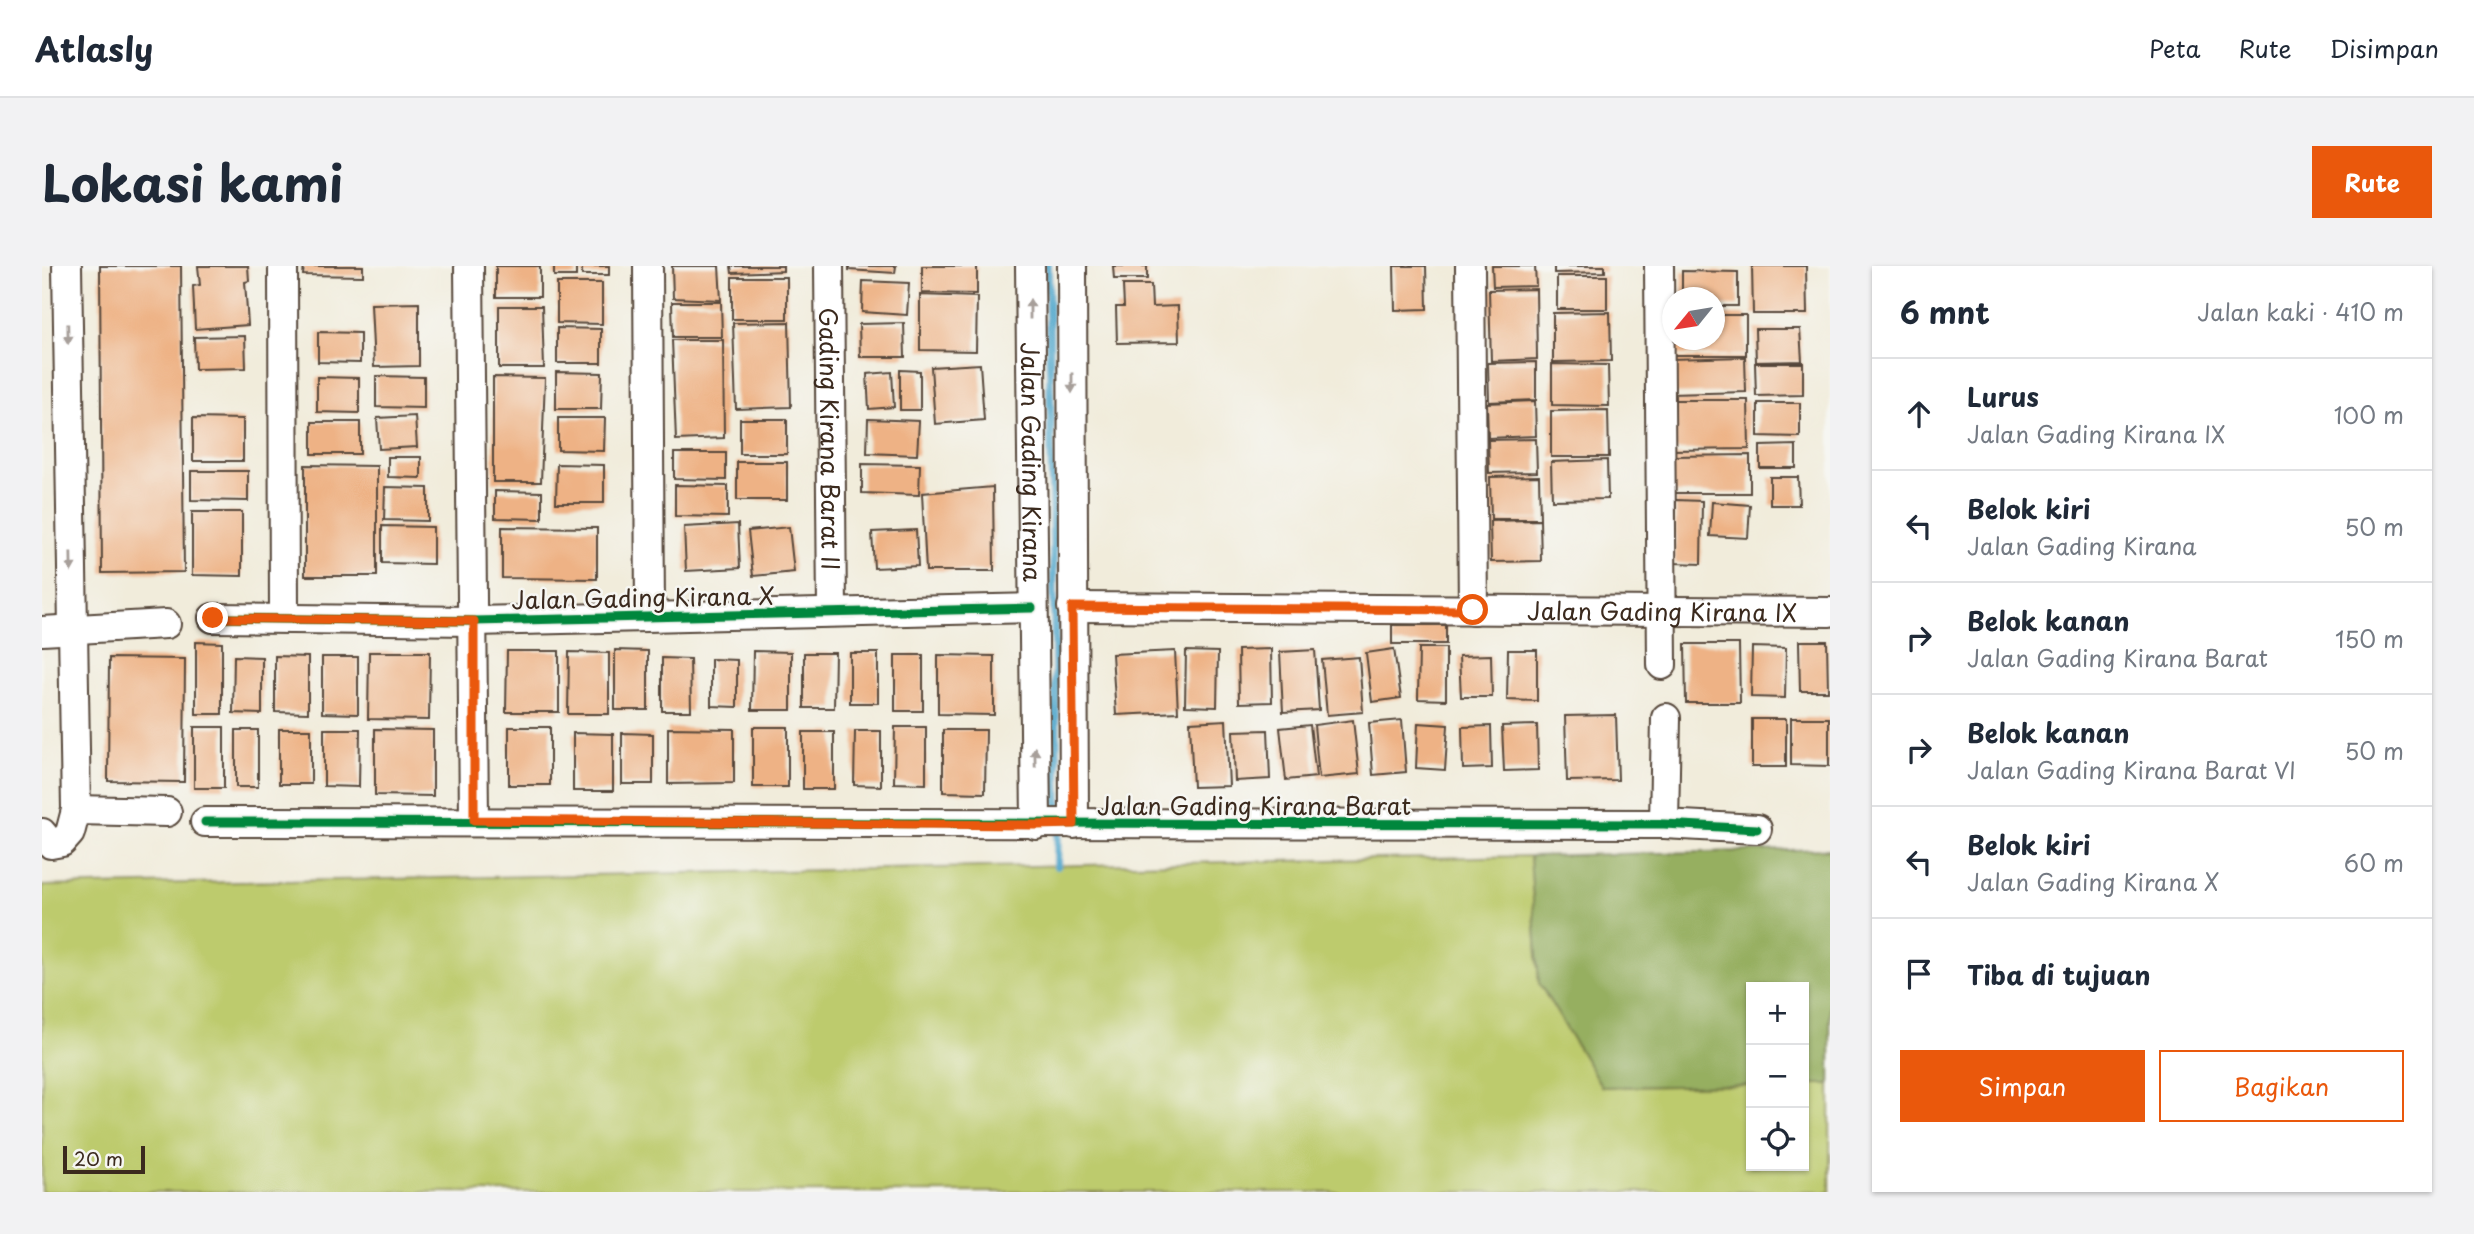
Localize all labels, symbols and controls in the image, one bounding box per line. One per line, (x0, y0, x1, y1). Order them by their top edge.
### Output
text: Atlasly (35, 23, 153, 73)
text: Peta (2149, 30, 2201, 66)
text: Rute (2239, 30, 2291, 66)
text: Disimpan (2329, 30, 2439, 66)
text: Lokasi kami (42, 145, 343, 219)
button: Rute (2312, 146, 2432, 218)
north arrow (1662, 287, 1725, 350)
text: 6 mnt (1900, 289, 1990, 334)
text: Jalan kaki · 410 m (2197, 294, 2404, 329)
one-way arrow (1025, 297, 1036, 319)
street label: Gading Kirana Barat II (811, 307, 850, 571)
one-way arrow (62, 323, 74, 345)
street label: Jalan Gading Kirana (1013, 342, 1051, 582)
one-way arrow (1066, 372, 1078, 394)
text: Lurus (1967, 377, 2039, 416)
icon: ahead (1900, 395, 1938, 433)
text: 100 m (2334, 397, 2404, 432)
text: Jalan Gading Kirana IX (1967, 416, 2225, 451)
text: Belok kiri (1967, 489, 2090, 528)
icon: left (1900, 507, 1938, 545)
text: 50 m (2344, 509, 2404, 544)
text: Jalan Gading Kirana (1967, 528, 2197, 563)
one-way arrow (65, 551, 77, 573)
street label: Jalan Gading Kirana X (511, 577, 775, 617)
street label: Jalan Gading Kirana IX (1527, 592, 1797, 630)
route start (1457, 594, 1488, 625)
text: Belok kanan (1967, 601, 2129, 640)
route end (197, 602, 228, 633)
icon: right (1900, 619, 1938, 657)
text: 150 m (2335, 621, 2404, 656)
text: Jalan Gading Kirana Barat (1967, 640, 2268, 675)
text: Belok kanan (1967, 713, 2129, 752)
icon: right (1900, 731, 1938, 769)
text: 50 m (2344, 733, 2404, 768)
one-way arrow (1029, 745, 1040, 767)
text: Jalan Gading Kirana Barat VI (1967, 752, 2296, 787)
street label: Jalan Gading Kirana Barat (1097, 787, 1411, 823)
text: Belok kiri (1967, 825, 2090, 864)
icon: left (1900, 843, 1938, 881)
text: 60 m (2344, 845, 2404, 880)
text: Jalan Gading Kirana X (1967, 864, 2219, 899)
icon: arrive (1900, 955, 1938, 993)
text: Tiba di tujuan (1967, 955, 2151, 994)
map controls (1746, 982, 1809, 1171)
button: + (1746, 982, 1809, 1045)
button: − (1746, 1045, 1809, 1108)
button: Simpan (1900, 1050, 2145, 1122)
button: Bagikan (2159, 1050, 2404, 1122)
button: locate (1746, 1108, 1809, 1171)
scale bar (63, 1143, 145, 1175)
text: 20 m (74, 1144, 123, 1172)

